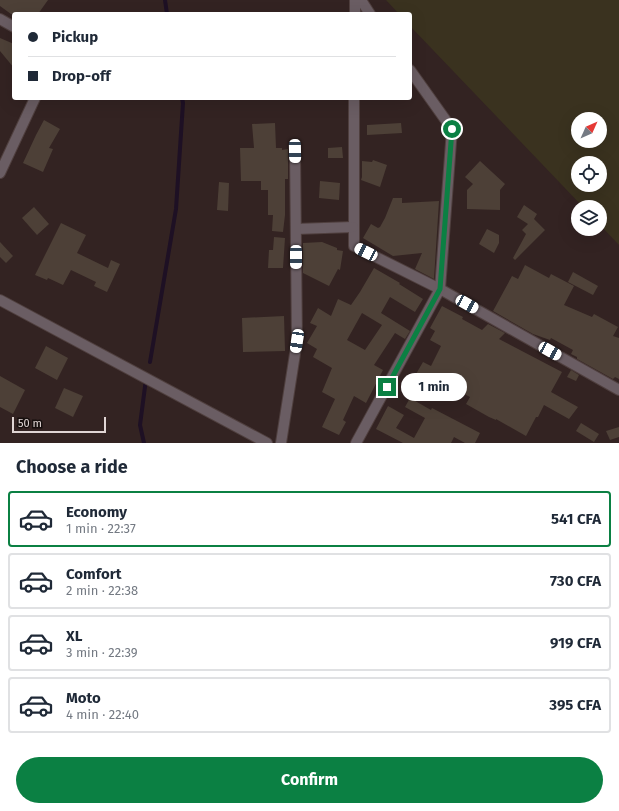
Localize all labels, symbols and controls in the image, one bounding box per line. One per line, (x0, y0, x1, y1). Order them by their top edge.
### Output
text: Pickup (52, 28, 98, 46)
text: Drop-off (52, 67, 111, 85)
north arrow (571, 112, 607, 148)
map controls (571, 112, 607, 236)
route start (443, 120, 461, 138)
car (289, 139, 301, 163)
button: locate (571, 156, 607, 192)
button: layers (571, 200, 607, 236)
car (353, 241, 379, 263)
car (290, 245, 302, 269)
car (454, 293, 480, 315)
car (289, 328, 305, 354)
car (537, 340, 563, 362)
callout: 1 min (401, 373, 467, 401)
route end (378, 378, 396, 396)
text: 1 min (418, 379, 450, 394)
scale bar (12, 415, 106, 434)
text: 50 m (18, 417, 42, 430)
text: Choose a ride (16, 456, 128, 478)
icon: car (18, 501, 54, 537)
text: Economy (66, 503, 127, 521)
text: 541 CFA (551, 510, 601, 528)
text: 1 min · 22:37 (66, 521, 136, 536)
icon: car (18, 563, 54, 599)
text: Comfort (66, 565, 122, 583)
text: 730 CFA (550, 572, 601, 590)
text: 2 min · 22:38 (66, 583, 138, 598)
icon: car (18, 625, 54, 661)
text: XL (66, 627, 82, 645)
text: 919 CFA (550, 634, 601, 652)
text: 3 min · 22:39 (66, 645, 138, 660)
icon: car (18, 687, 54, 723)
text: Moto (66, 689, 101, 707)
text: 395 CFA (549, 696, 601, 714)
text: 4 min · 22:40 (66, 707, 139, 722)
button: Confirm (16, 757, 603, 803)

